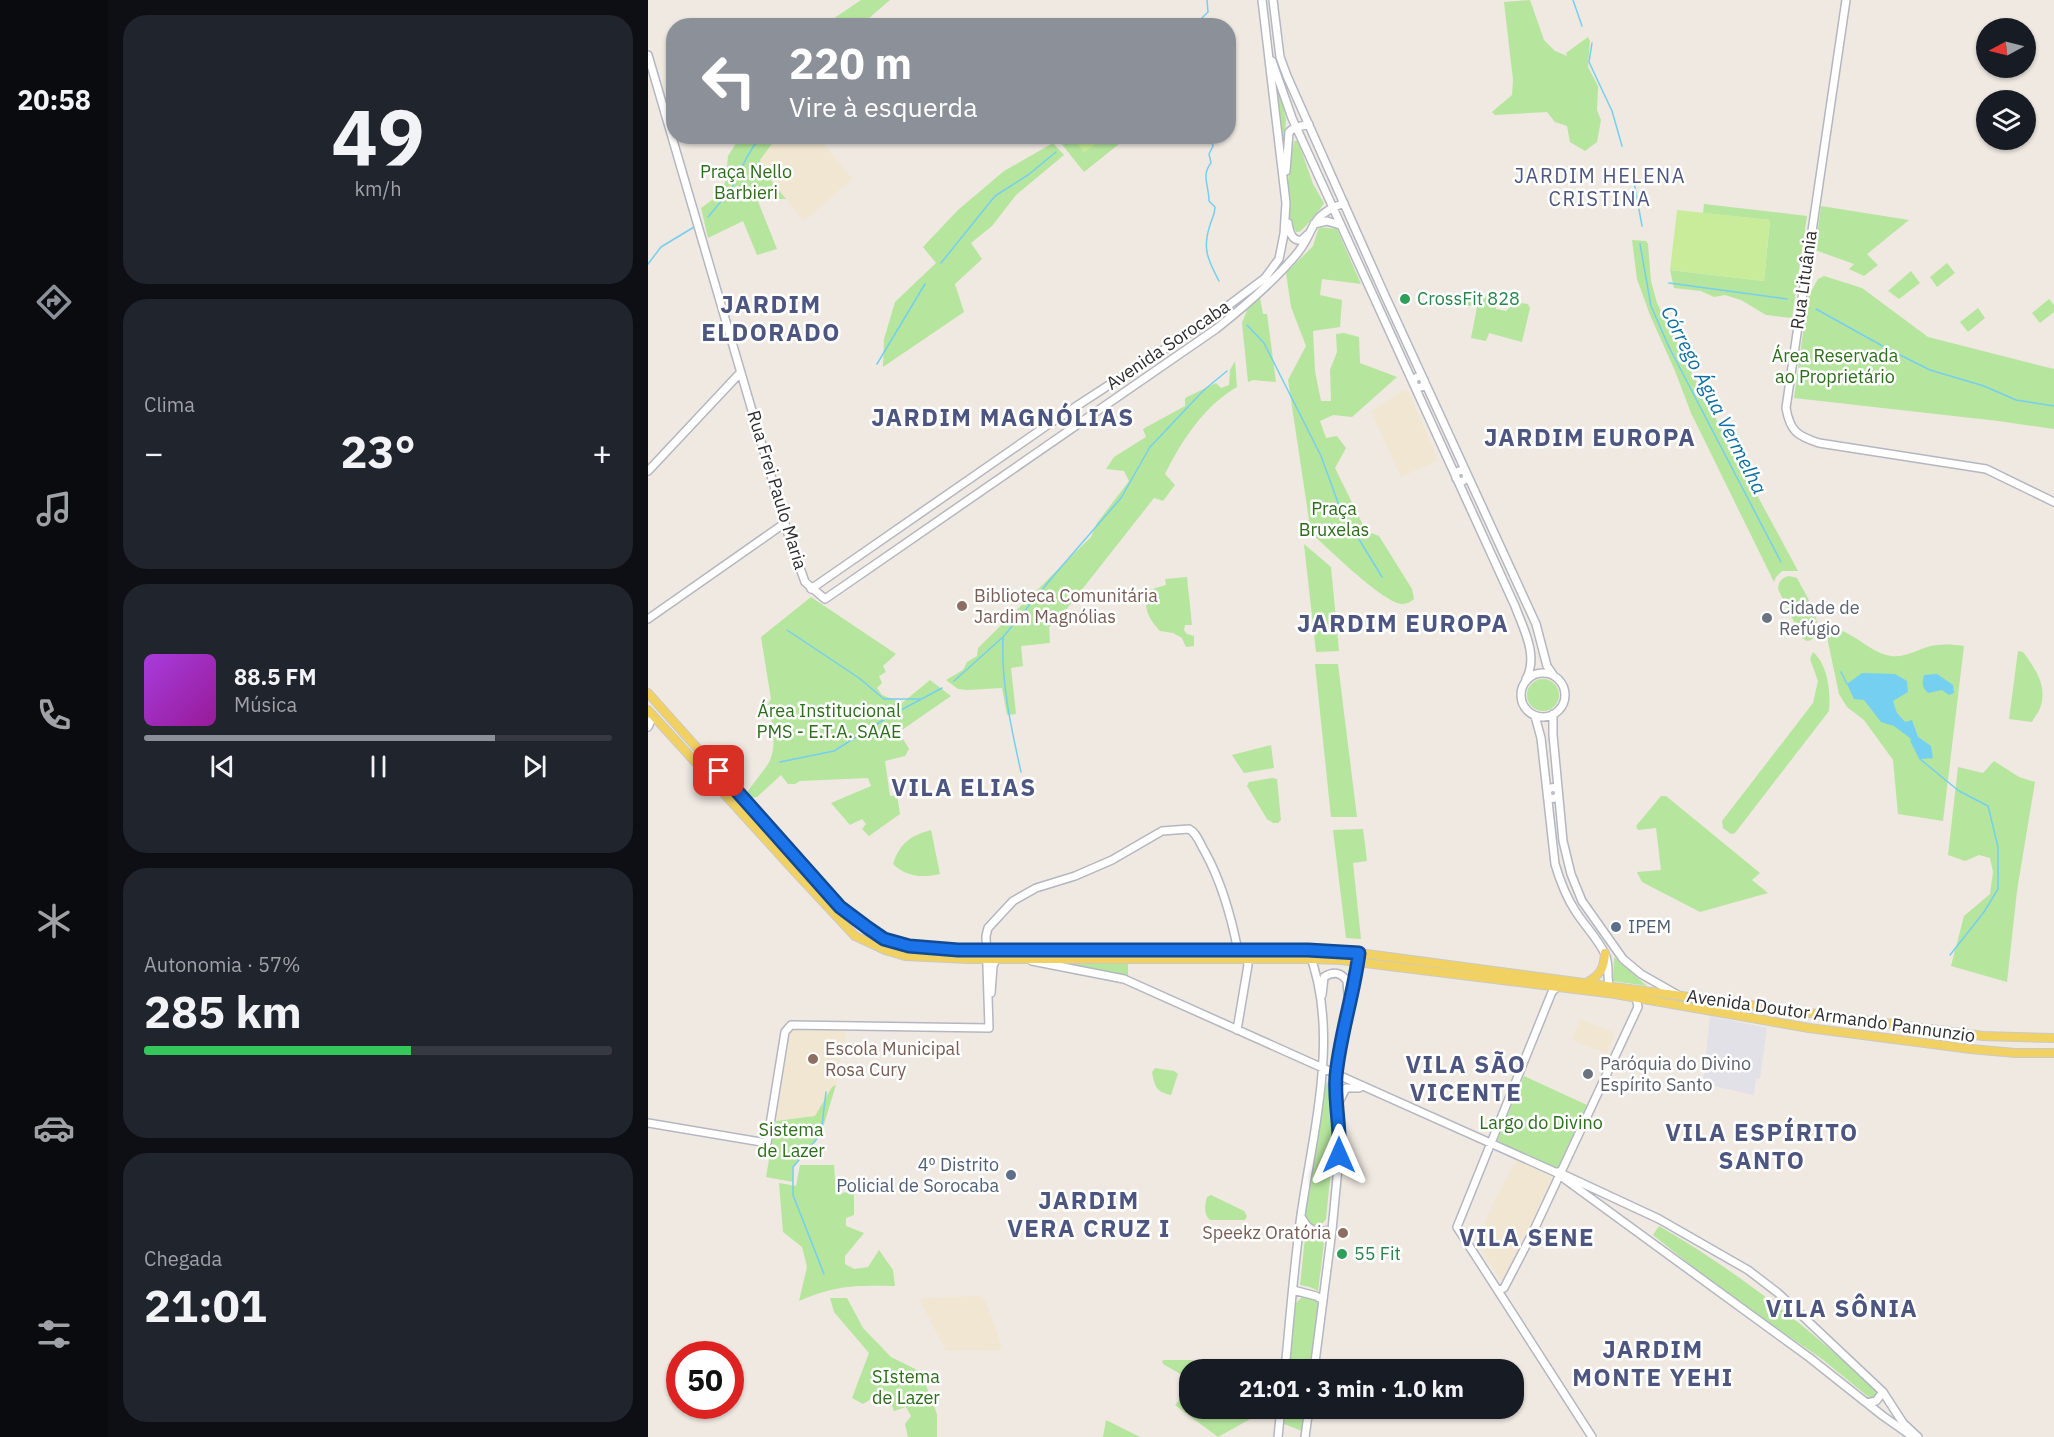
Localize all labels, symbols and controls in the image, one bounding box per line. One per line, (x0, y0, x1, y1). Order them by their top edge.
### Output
north arrow (1976, 18, 2036, 78)
map controls (1976, 18, 2036, 150)
text: 220 m (789, 36, 912, 91)
icon: left (690, 42, 768, 120)
text: 20:58 (17, 82, 91, 117)
text: 49 (331, 85, 425, 186)
text: Vire à esquerda (789, 89, 978, 124)
button: layers (1976, 90, 2036, 150)
park label: Praça Nello Barbieri (700, 160, 792, 204)
district label: JARDIM HELENA CRISTINA (1514, 162, 1686, 212)
text: km/h (354, 175, 402, 202)
street label: Rua Lituânia (1785, 229, 1822, 331)
icon: directions (33, 281, 75, 323)
place label: CrossFit 828 (1417, 287, 1520, 310)
district label: JARDIM ELDORADO (701, 288, 841, 348)
marker: CrossFit 828 (1398, 292, 1412, 306)
street label: Avenida Sorocaba (1101, 294, 1234, 395)
water label: Córrego Água Vermelha (1655, 301, 1774, 498)
park label: Área Reservada ao Proprietário (1772, 344, 1899, 388)
text: Clima (144, 391, 195, 418)
district label: JARDIM MAGNÓLIAS (871, 401, 1135, 433)
street label: Rua Frei Paulo Maria (742, 408, 813, 573)
district label: JARDIM EUROPA (1484, 421, 1696, 453)
text: 23° (340, 422, 416, 480)
text: − (144, 431, 164, 474)
text: + (592, 431, 612, 474)
icon: music (33, 488, 75, 530)
park label: Praça Bruxelas (1299, 497, 1369, 541)
place label: Biblioteca Comunitária Jardim Magnólias (974, 584, 1158, 628)
place label: Cidade de Refúgio (1779, 596, 1860, 640)
marker: Biblioteca Comunitária Jardim Magnólias (955, 599, 969, 613)
district label: JARDIM EUROPA (1297, 607, 1509, 639)
marker: Cidade de Refúgio (1760, 611, 1774, 625)
text: 88.5 FM (234, 662, 317, 691)
text: Música (234, 691, 297, 718)
icon: phone (33, 694, 75, 736)
park label: Área Institucional PMS - E.T.A. SAAE (757, 699, 901, 743)
pin (693, 745, 744, 796)
icon: previous (206, 750, 239, 783)
icon: pause (362, 750, 395, 783)
icon: next (518, 750, 551, 783)
icon: arrive (702, 754, 735, 787)
district label: VILA ELIAS (891, 771, 1037, 803)
icon: climate (33, 900, 75, 942)
place label: IPEM (1628, 915, 1671, 938)
marker: IPEM (1609, 920, 1623, 934)
text: Autonomia · 57% (144, 951, 301, 978)
text: 285 km (144, 982, 302, 1040)
street label: Avenida Doutor Armando Pannunzio (1685, 984, 1977, 1047)
place label: Escola Municipal Rosa Cury (825, 1037, 960, 1081)
district label: VILA SÃO VICENTE (1405, 1048, 1527, 1108)
marker: Escola Municipal Rosa Cury (806, 1052, 820, 1066)
place label: Paróquia do Divino Espírito Santo (1600, 1052, 1751, 1096)
marker: Paróquia do Divino Espírito Santo (1581, 1067, 1595, 1081)
icon: car (33, 1107, 75, 1149)
park label: Largo do Divino (1479, 1111, 1603, 1134)
district label: VILA ESPÍRITO SANTO (1665, 1116, 1859, 1176)
park label: Sistema de Lazer (757, 1118, 825, 1162)
position arrow (1307, 1123, 1371, 1187)
place label: 4º Distrito Policial de Sorocaba (836, 1153, 999, 1197)
marker: 4º Distrito Policial de Sorocaba (1004, 1168, 1018, 1182)
district label: JARDIM VERA CRUZ I (1007, 1184, 1171, 1244)
place label: Speekz Oratória (1202, 1221, 1331, 1244)
district label: VILA SENE (1459, 1221, 1595, 1253)
marker: Speekz Oratória (1336, 1226, 1350, 1240)
place label: 55 Fit (1354, 1242, 1401, 1265)
text: Chegada (144, 1245, 222, 1272)
marker: 55 Fit (1335, 1247, 1349, 1261)
text: 21:01 (144, 1276, 267, 1334)
district label: VILA SÔNIA (1766, 1292, 1918, 1324)
icon: filters (33, 1313, 75, 1355)
district label: JARDIM MONTE YEHI (1572, 1333, 1734, 1393)
speed limit sign: 50 (666, 1341, 744, 1419)
park label: SIstema de Lazer (872, 1365, 940, 1409)
text: 21:01 · 3 min · 1.0 km (1239, 1374, 1464, 1403)

